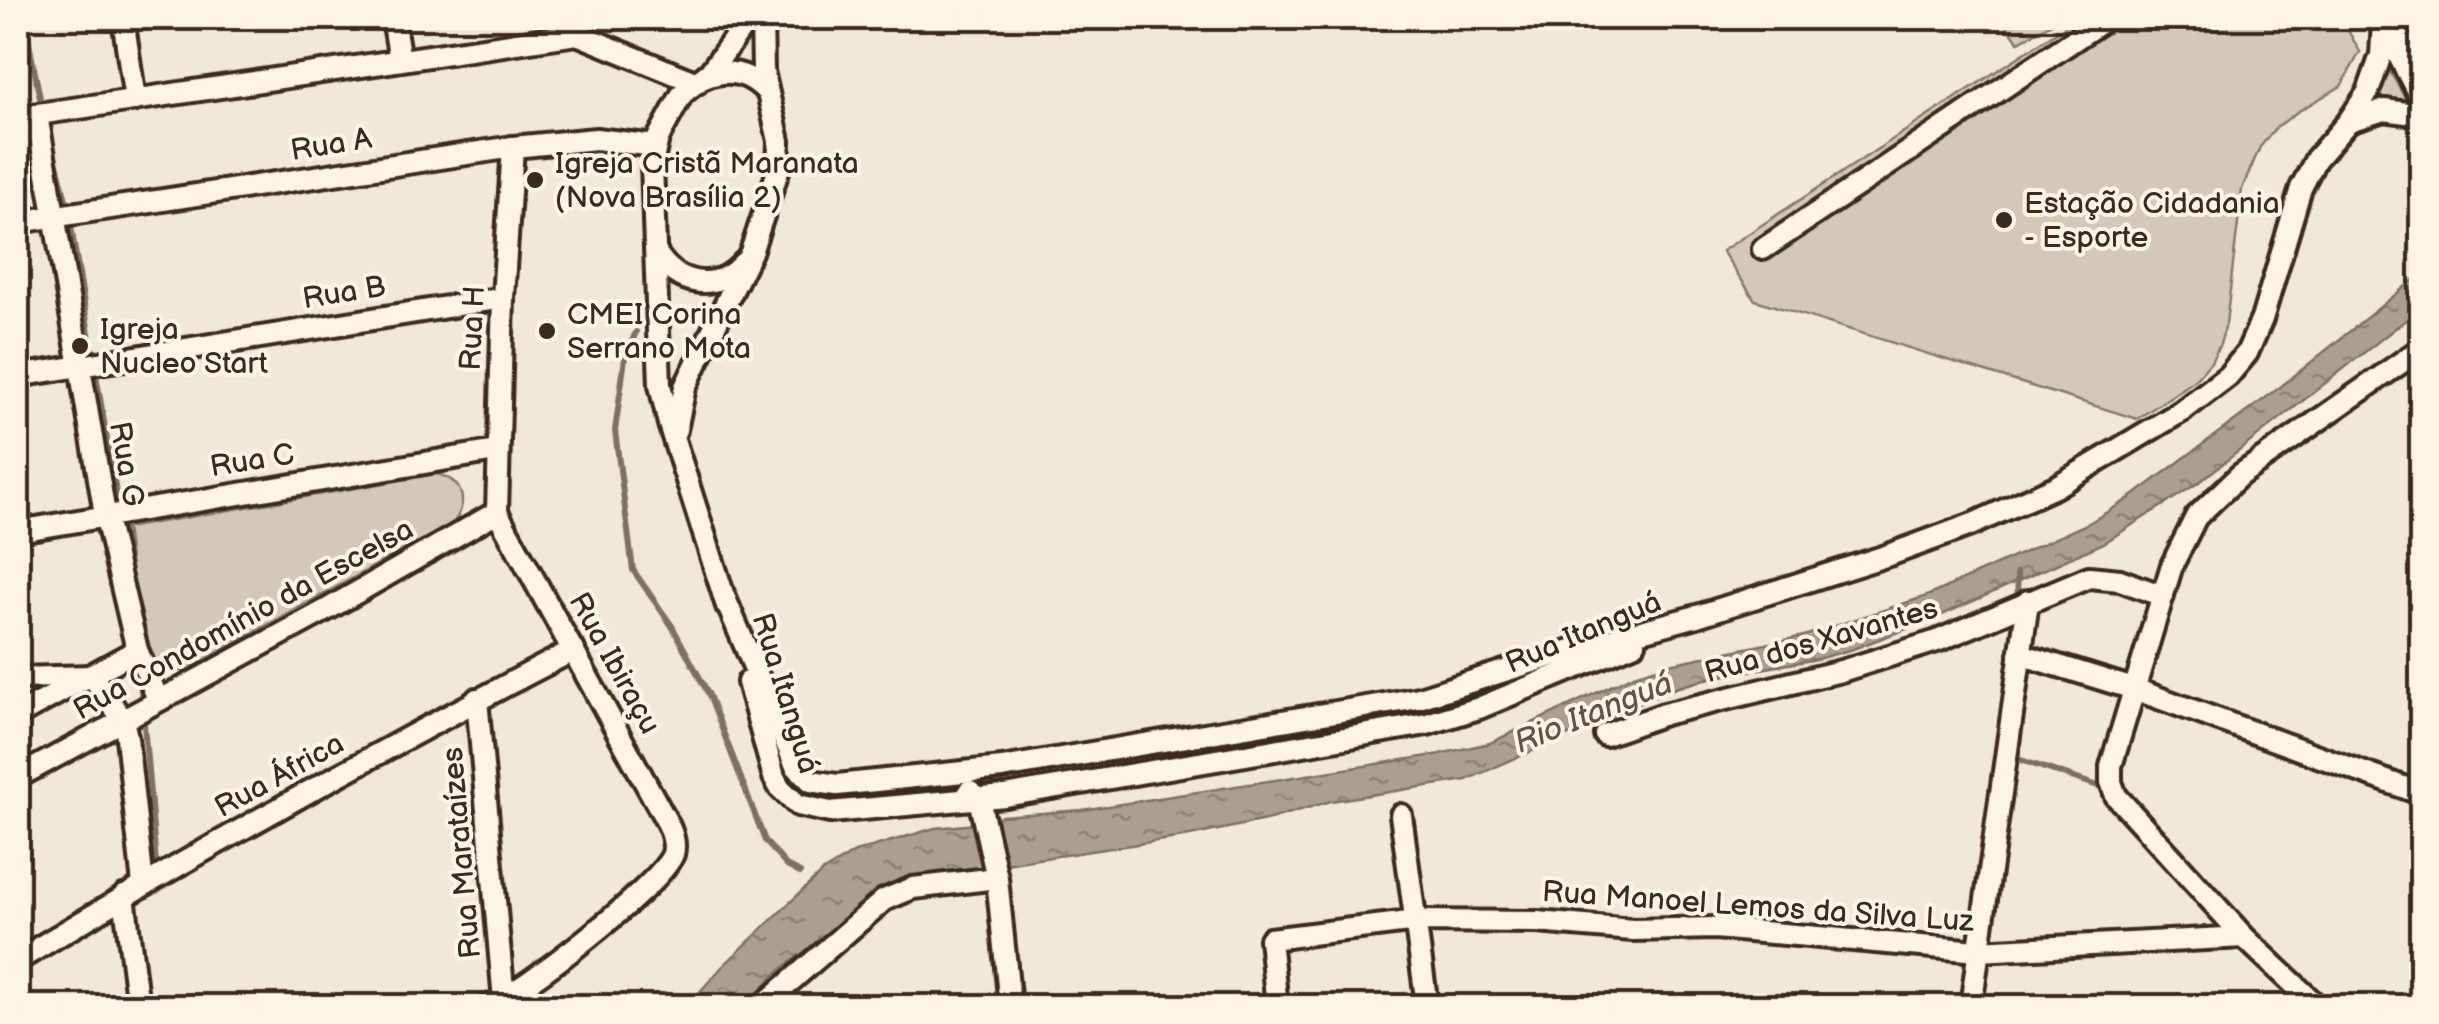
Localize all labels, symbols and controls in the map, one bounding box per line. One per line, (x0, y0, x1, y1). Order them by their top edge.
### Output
street label: Rua A (288, 121, 375, 169)
place label: Igreja Cristã Maranata (Nova Brasília 2) (555, 146, 859, 216)
marker: Igreja Cristã Maranata (Nova Brasília 2) (524, 169, 546, 191)
place label: Estação Cidadania - Esporte (2024, 186, 2280, 256)
marker: Estação Cidadania - Esporte (1993, 209, 2015, 231)
street label: Rua B (300, 269, 388, 317)
street label: Rua H (453, 285, 493, 371)
place label: CMEI Corina Serrano Mota (567, 297, 751, 367)
place label: Igreja Nucleo Start (100, 312, 268, 382)
marker: CMEI Corina Serrano Mota (536, 320, 558, 342)
marker: Igreja Nucleo Start (69, 335, 91, 357)
street label: Rua G (101, 419, 151, 509)
street label: Rua C (208, 437, 297, 485)
street label: Rua Condomínio da Escelsa (67, 511, 420, 728)
street label: Rua Itanguá (1500, 584, 1667, 682)
street label: Rua Ibiraçu (561, 586, 668, 741)
street label: Rua dos Xavantes (1700, 590, 1942, 691)
street label: Rua Itanguá (744, 609, 826, 778)
water label: Rio Itanguá (1509, 664, 1678, 763)
street label: Rua África (208, 725, 350, 826)
street label: Rua Marataízes (435, 746, 489, 960)
street label: Rua Manoel Lemos da Silva Luz (1541, 874, 1976, 940)

